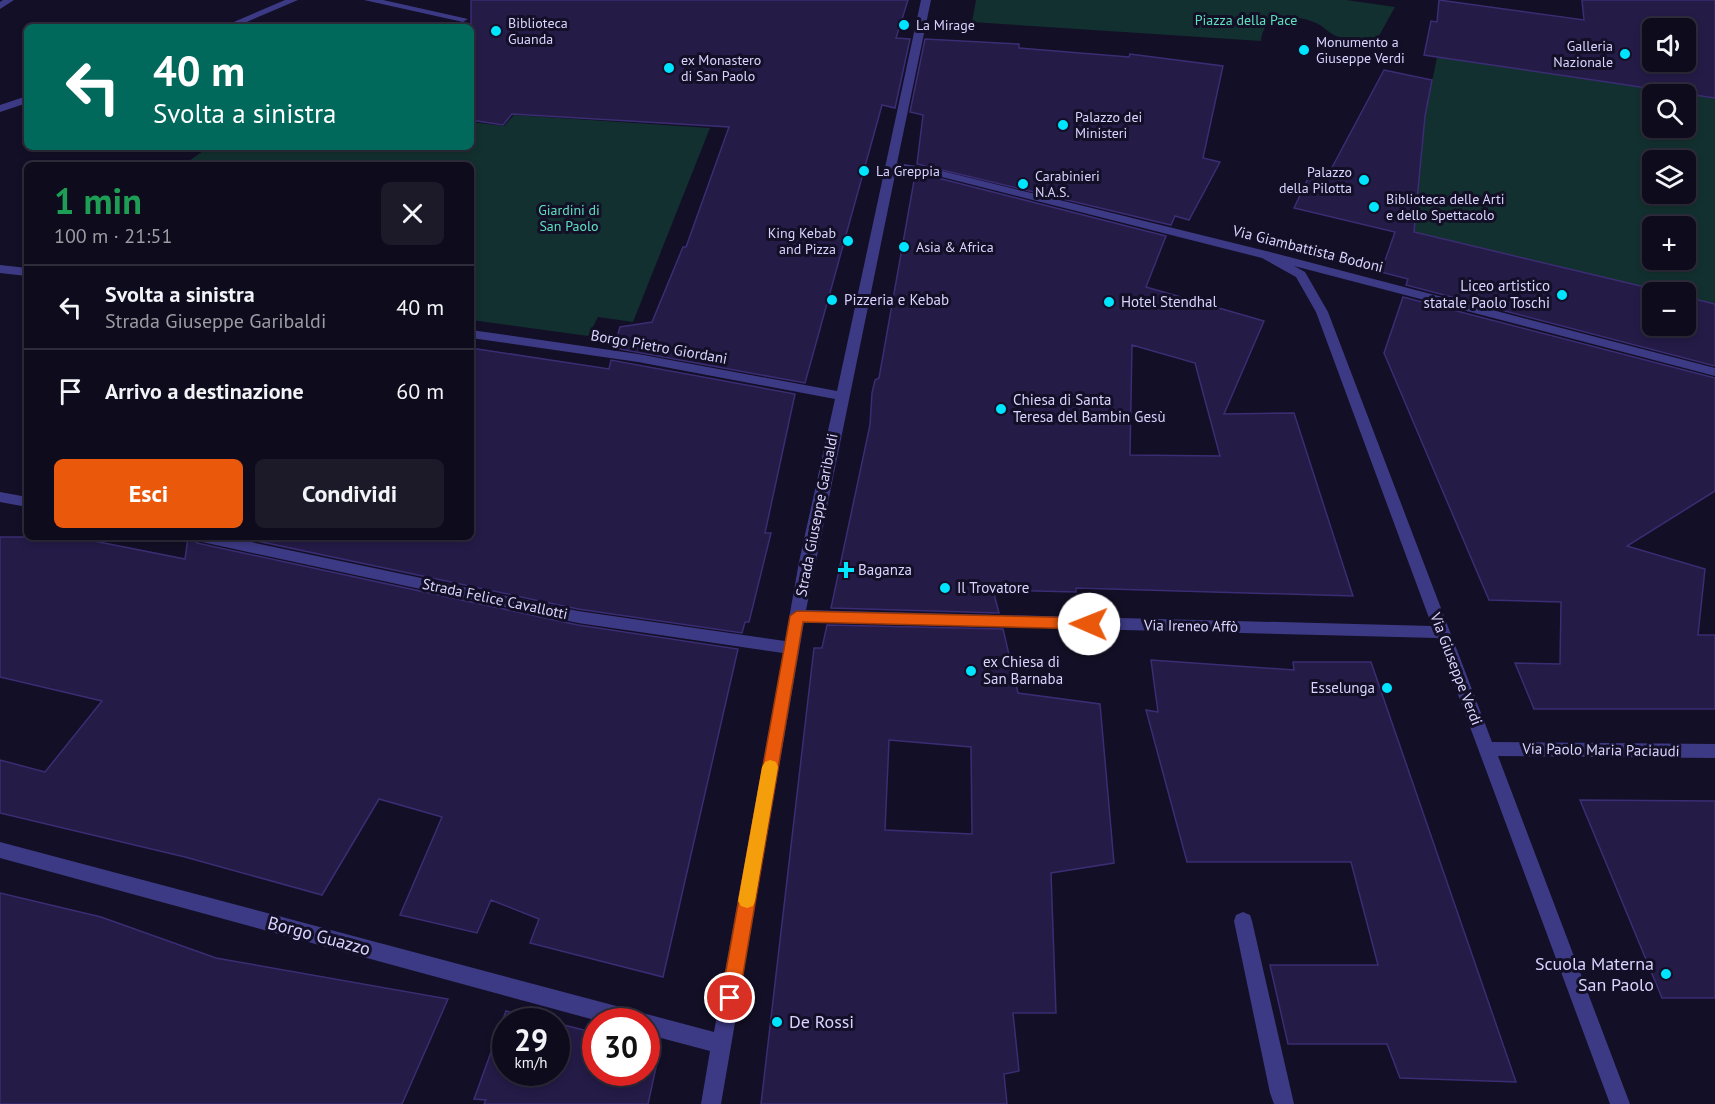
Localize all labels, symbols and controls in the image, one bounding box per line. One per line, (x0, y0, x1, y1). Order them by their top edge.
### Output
park label: Piazza della Pace (1195, 11, 1297, 29)
place label: Biblioteca Guanda (508, 14, 568, 48)
place label: La Mirage (916, 16, 975, 34)
marker: La Mirage (897, 18, 911, 32)
map controls (1642, 18, 1696, 336)
button: sound (1642, 18, 1696, 72)
marker: Biblioteca Guanda (489, 24, 503, 38)
place label: Monumento a Giuseppe Verdi (1316, 33, 1405, 67)
place label: Galleria Nazionale (1553, 37, 1613, 71)
text: 40 m (153, 43, 245, 98)
marker: Monumento a Giuseppe Verdi (1297, 43, 1311, 57)
marker: Galleria Nazionale (1618, 47, 1632, 61)
icon: left (54, 48, 132, 126)
place label: ex Monastero di San Paolo (681, 51, 761, 85)
marker: ex Monastero di San Paolo (662, 61, 676, 75)
button: search (1642, 84, 1696, 138)
text: Svolta a sinistra (153, 96, 336, 130)
place label: Palazzo dei Ministeri (1075, 108, 1142, 142)
marker: Palazzo dei Ministeri (1056, 118, 1070, 132)
button: layers (1642, 150, 1696, 204)
place label: La Greppia (876, 162, 940, 180)
place label: Palazzo della Pilotta (1279, 163, 1352, 197)
marker: La Greppia (857, 164, 871, 178)
place label: Carabinieri N.A.S. (1035, 167, 1100, 201)
marker: Palazzo della Pilotta (1357, 173, 1371, 187)
text: 1 min (54, 177, 142, 224)
marker: Carabinieri N.A.S. (1016, 177, 1030, 191)
button: close (381, 182, 444, 245)
place label: Biblioteca delle Arti e dello Spettacolo (1386, 190, 1504, 224)
marker: Biblioteca delle Arti e dello Spettacolo (1367, 200, 1381, 214)
park label: Giardini di San Paolo (538, 201, 600, 235)
button: + (1642, 216, 1696, 270)
street label: Via Giambattista Bodoni (1230, 220, 1385, 276)
text: 100 m · 21:51 (54, 223, 172, 249)
place label: King Kebab and Pizza (768, 224, 836, 258)
marker: King Kebab and Pizza (841, 234, 855, 248)
place label: Asia & Africa (916, 238, 994, 256)
marker: Asia & Africa (897, 240, 911, 254)
place label: Liceo artistico statale Paolo Toschi (1424, 276, 1550, 312)
text: Svolta a sinistra (105, 280, 255, 308)
button: − (1642, 282, 1696, 336)
marker: Liceo artistico statale Paolo Toschi (1555, 288, 1569, 302)
place label: Pizzeria e Kebab (844, 290, 949, 309)
icon: left (54, 291, 87, 324)
place label: Hotel Stendhal (1121, 292, 1217, 311)
text: 40 m (396, 293, 444, 321)
marker: Pizzeria e Kebab (825, 293, 839, 307)
marker: Hotel Stendhal (1102, 295, 1116, 309)
text: Strada Giuseppe Garibaldi (105, 308, 326, 334)
street label: Borgo Pietro Giordani (589, 325, 729, 368)
icon: arrive (54, 375, 87, 408)
text: Arrivo a destinazione (105, 377, 304, 405)
text: 60 m (396, 377, 444, 405)
place label: Chiesa di Santa Teresa del Bambin Gesù (1013, 390, 1166, 426)
marker: Chiesa di Santa Teresa del Bambin Gesù (994, 402, 1008, 416)
street label: Strada Giuseppe Garibaldi (791, 432, 842, 598)
button: Esci (54, 459, 243, 528)
button: Condividi (255, 459, 444, 528)
place label: Baganza (858, 560, 912, 579)
marker: Baganza (839, 563, 853, 577)
street label: Strada Felice Cavallotti (421, 574, 570, 623)
place label: Il Trovatore (957, 578, 1029, 597)
marker: Il Trovatore (938, 581, 952, 595)
position arrow (1057, 592, 1121, 656)
street label: Via Giuseppe Verdi (1426, 609, 1487, 728)
street label: Via Ireneo Affò (1143, 615, 1238, 636)
place label: ex Chiesa di San Barnaba (983, 652, 1063, 688)
marker: ex Chiesa di San Barnaba (964, 664, 978, 678)
place label: Esselunga (1311, 678, 1375, 697)
marker: Esselunga (1380, 681, 1394, 695)
street label: Via Paolo Maria Paciaudi (1521, 739, 1680, 760)
street label: Borgo Guazzo (265, 911, 373, 960)
place label: Scuola Materna San Paolo (1535, 952, 1654, 996)
marker: Scuola Materna San Paolo (1659, 967, 1673, 981)
pin (704, 972, 755, 1023)
icon: arrive (713, 981, 746, 1014)
speed limit sign: 30 (582, 1008, 660, 1086)
place label: De Rossi (789, 1010, 854, 1033)
marker: De Rossi (770, 1015, 784, 1029)
text: 29 (514, 1020, 548, 1059)
text: km/h (515, 1053, 547, 1072)

